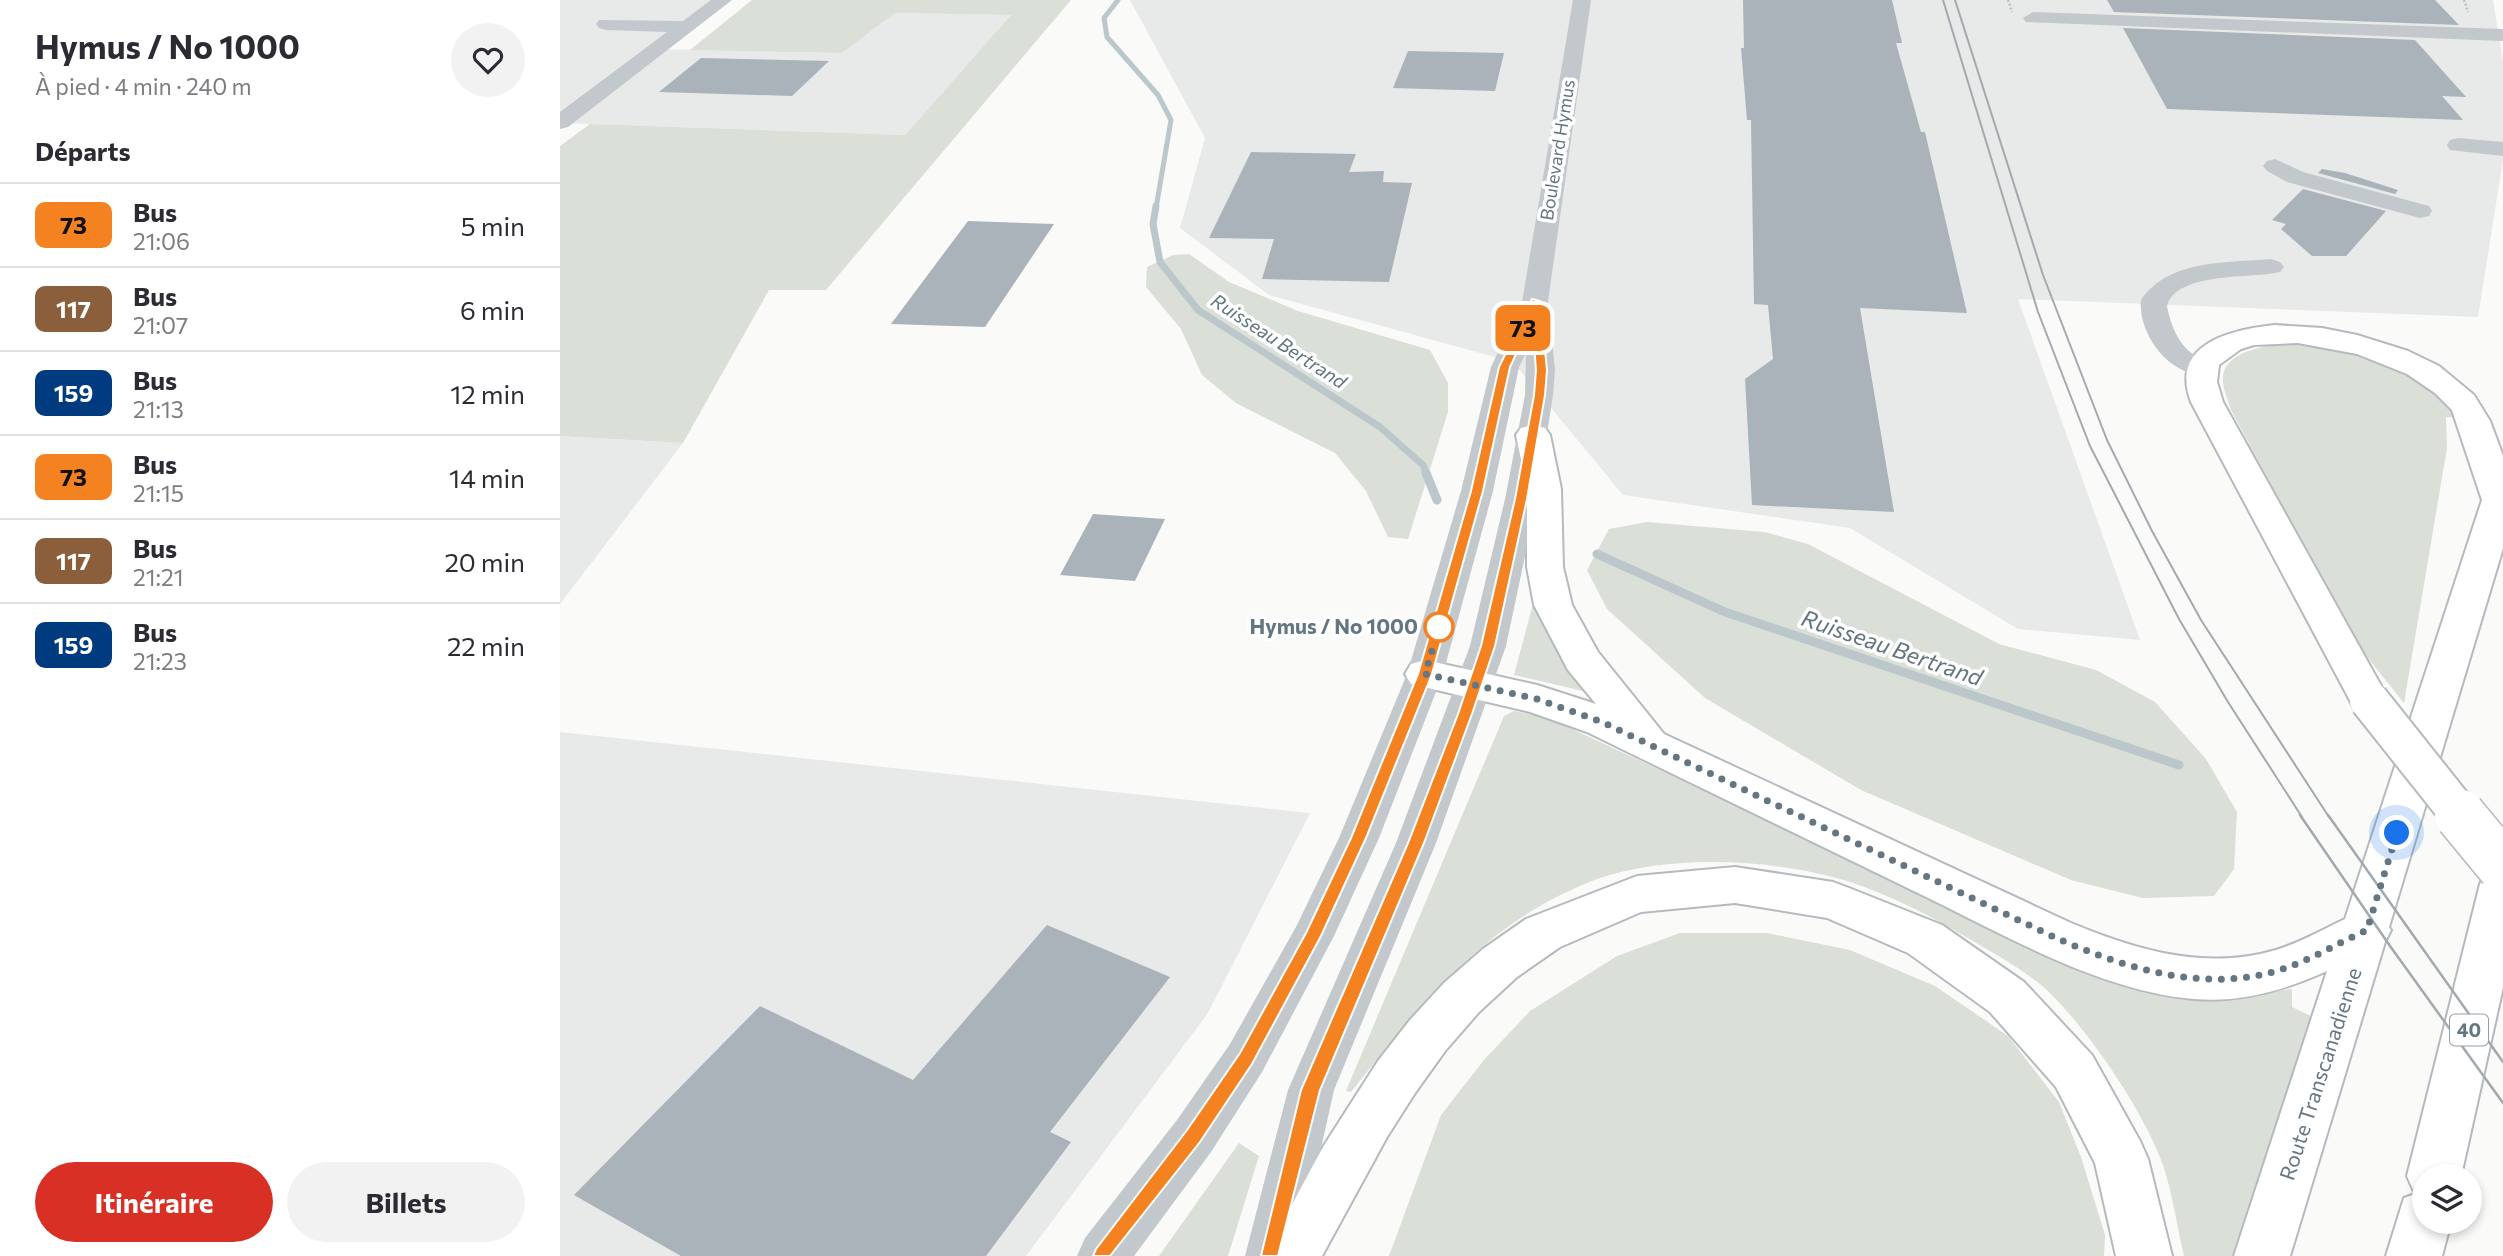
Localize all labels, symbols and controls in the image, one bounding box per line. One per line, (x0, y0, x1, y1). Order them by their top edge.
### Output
button: heart (451, 23, 525, 97)
text: Hymus / No 1000 (35, 25, 300, 66)
text: À pied · 4 min · 240 m (35, 72, 252, 100)
street label: Boulevard Hymus (1535, 78, 1579, 222)
text: Départs (35, 135, 131, 166)
text: Bus (133, 196, 177, 227)
text: 73 (60, 210, 87, 239)
text: 5 min (461, 210, 525, 241)
text: 21:06 (133, 227, 190, 255)
text: Bus (133, 280, 177, 311)
water label: Ruisseau Bertrand (1207, 288, 1352, 393)
text: 117 (56, 294, 91, 323)
text: 6 min (460, 294, 525, 325)
line badge: 73 (1492, 305, 1555, 351)
text: 21:07 (133, 311, 188, 339)
text: 73 (1509, 313, 1537, 342)
text: Bus (133, 364, 177, 395)
text: 159 (54, 378, 93, 407)
text: 12 min (450, 378, 525, 409)
text: 21:13 (133, 395, 184, 423)
text: Bus (133, 448, 177, 479)
text: 73 (60, 462, 87, 491)
text: 14 min (449, 462, 525, 493)
text: 21:15 (133, 479, 184, 507)
text: Bus (133, 532, 177, 563)
text: 117 (56, 546, 91, 575)
text: 20 min (444, 546, 525, 577)
text: 21:21 (133, 563, 184, 591)
water label: Ruisseau Bertrand (1798, 603, 1988, 692)
marker: Hymus / No 1000 (1424, 612, 1454, 642)
place label: Hymus / No 1000 (1249, 613, 1418, 638)
text: Bus (133, 616, 177, 647)
text: 159 (54, 630, 93, 659)
text: 22 min (447, 630, 525, 661)
text: 21:23 (133, 647, 187, 675)
your location (2379, 815, 2414, 850)
street label: Route Transcanadienne (2273, 964, 2366, 1183)
road number: 40 (2450, 1014, 2488, 1046)
button: Itinéraire (35, 1162, 273, 1242)
button: Billets (287, 1162, 525, 1242)
map controls (2412, 1164, 2482, 1234)
button: layers (2412, 1164, 2482, 1234)

